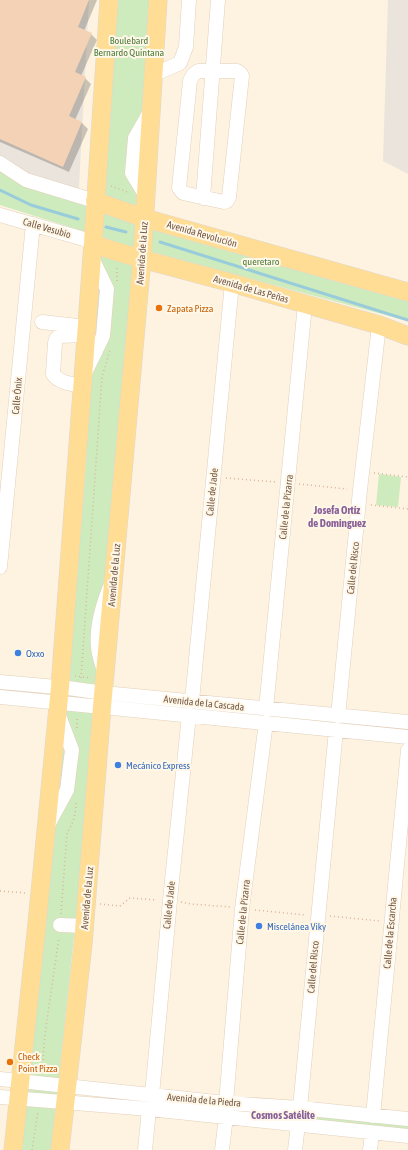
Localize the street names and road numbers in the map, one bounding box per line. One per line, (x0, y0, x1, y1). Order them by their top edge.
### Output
street label: Calle Vesubio (22, 216, 73, 240)
street label: Avenida Revolución (166, 219, 239, 249)
street label: Avenida de la Luz (134, 221, 150, 285)
street label: Avenida de Las Peñas (212, 273, 290, 305)
street label: Calle Ónix (10, 377, 24, 415)
street label: Calle de Jade (204, 467, 220, 516)
street label: Calle de la Pizarra (277, 474, 295, 540)
street label: Calle del Risco (345, 541, 361, 595)
street label: Avenida de la Luz (106, 543, 122, 607)
street label: Avenida de la Cascada (163, 693, 245, 713)
street label: Avenida de la Luz (79, 866, 95, 930)
street label: Calle de la Pizarra (234, 879, 252, 945)
street label: Calle de Jade (161, 880, 177, 929)
street label: Calle de la Escarcha (381, 896, 399, 969)
street label: Calle del Risco (305, 940, 321, 994)
street label: Avenida de la Piedra (166, 1091, 242, 1109)

